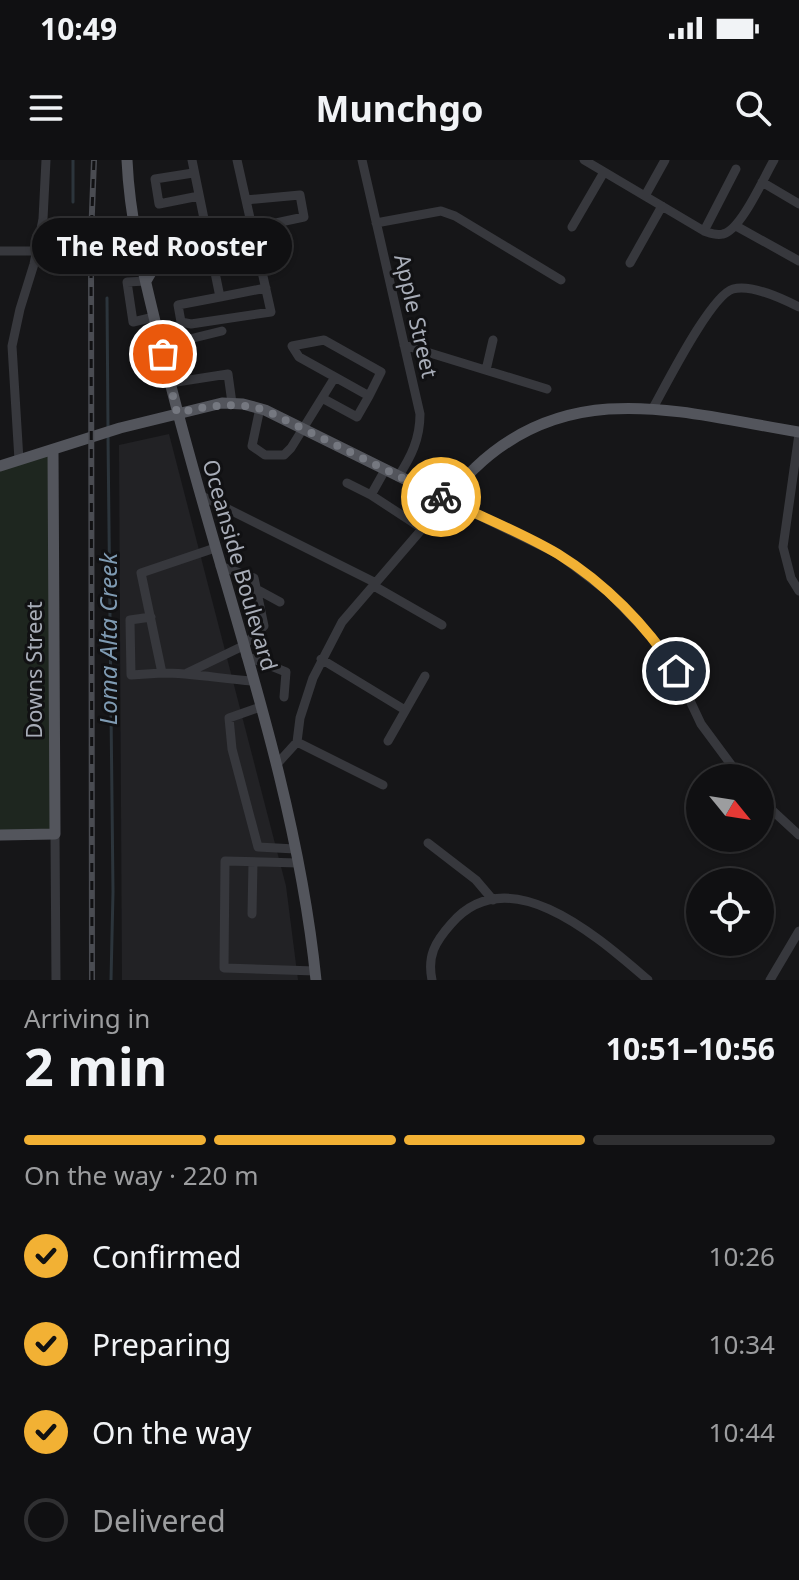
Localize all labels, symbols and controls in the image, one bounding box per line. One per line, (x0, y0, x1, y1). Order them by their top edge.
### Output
text: 10:49 (40, 8, 117, 49)
text: Munchgo (316, 84, 483, 133)
icon: menu (24, 86, 68, 130)
icon: search (731, 86, 775, 130)
callout: The Red Rooster (33, 218, 293, 274)
text: The Red Rooster (57, 228, 268, 264)
street label: Apple Street (388, 251, 446, 381)
pin (129, 320, 197, 388)
icon: bag (141, 332, 185, 376)
street label: Oceanside Boulevard (196, 456, 285, 674)
courier (401, 457, 481, 537)
icon: bike (419, 475, 463, 519)
water label: Loma Alta Creek (91, 552, 124, 725)
street label: Downs Street (18, 601, 48, 739)
pin (642, 637, 710, 705)
icon: home (654, 649, 698, 693)
north arrow (686, 764, 774, 852)
map controls (686, 764, 774, 956)
button: locate (686, 868, 774, 956)
text: Arriving in (24, 1000, 150, 1036)
text: 10:51–10:56 (606, 1028, 775, 1069)
text: 2 min (24, 1030, 167, 1101)
text: On the way · 220 m (24, 1157, 258, 1193)
icon: check (24, 1234, 68, 1278)
text: Confirmed (92, 1236, 242, 1277)
text: 10:26 (709, 1238, 775, 1274)
icon: check (24, 1322, 68, 1366)
text: Preparing (92, 1324, 231, 1365)
text: 10:34 (709, 1326, 775, 1362)
icon: check (24, 1410, 68, 1454)
text: On the way (92, 1412, 252, 1453)
text: 10:44 (709, 1414, 775, 1450)
text: Delivered (92, 1500, 226, 1541)

